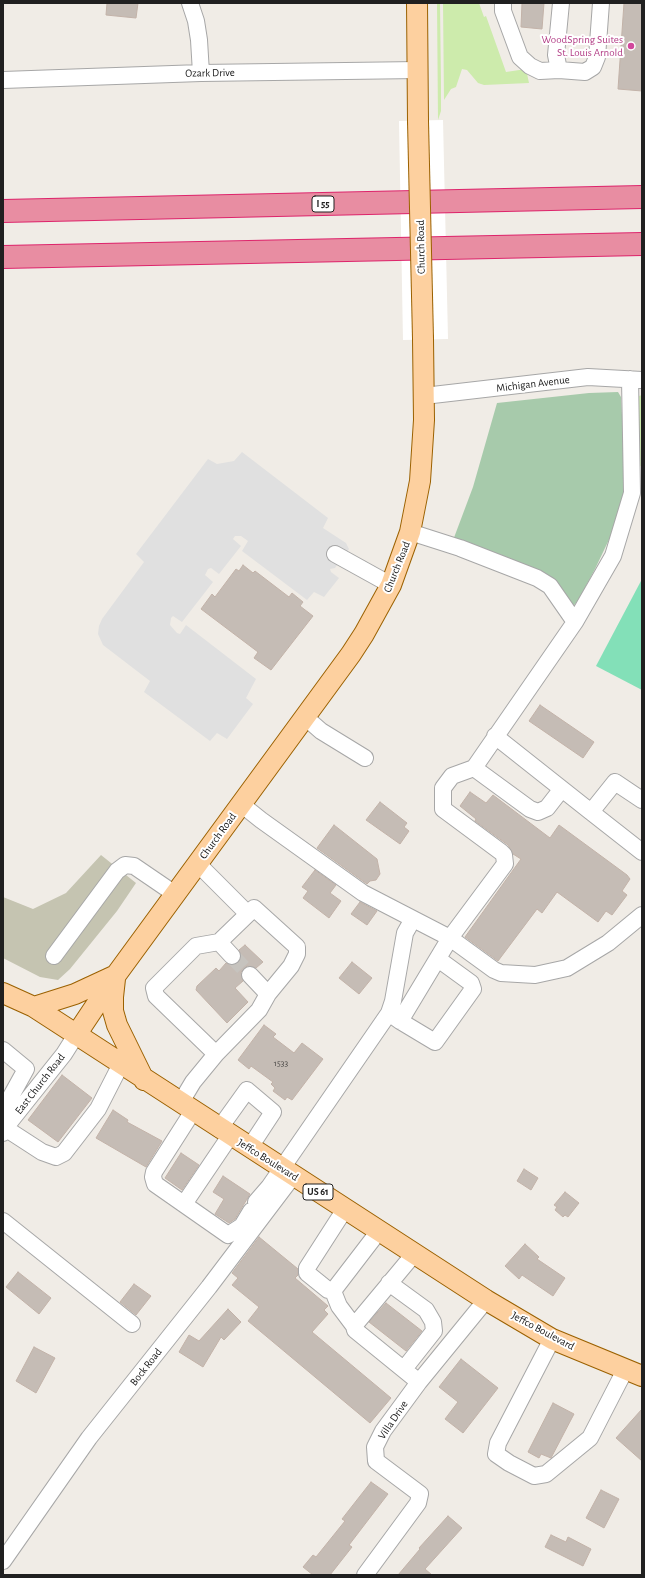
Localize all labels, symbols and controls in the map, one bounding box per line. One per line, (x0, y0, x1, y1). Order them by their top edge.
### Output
place label: WoodSpring Suites St. Louis Arnold (541, 33, 623, 59)
marker: WoodSpring Suites St. Louis Arnold (626, 41, 636, 51)
street label: Ozark Drive (185, 66, 235, 80)
road number: I 55 (312, 196, 334, 212)
street label: Church Road (414, 220, 428, 274)
street label: Michigan Avenue (496, 373, 570, 395)
street label: Church Road (381, 539, 413, 595)
street label: Church Road (197, 810, 239, 862)
street label: East Church Road (12, 1051, 68, 1117)
house number: 1533 (274, 1058, 288, 1068)
street label: Jeffco Boulevard (235, 1136, 301, 1184)
road number: US 61 (303, 1184, 333, 1200)
street label: Jeffco Boulevard (509, 1309, 577, 1353)
street label: Bock Road (127, 1346, 165, 1388)
street label: Villa Drive (375, 1398, 411, 1442)

